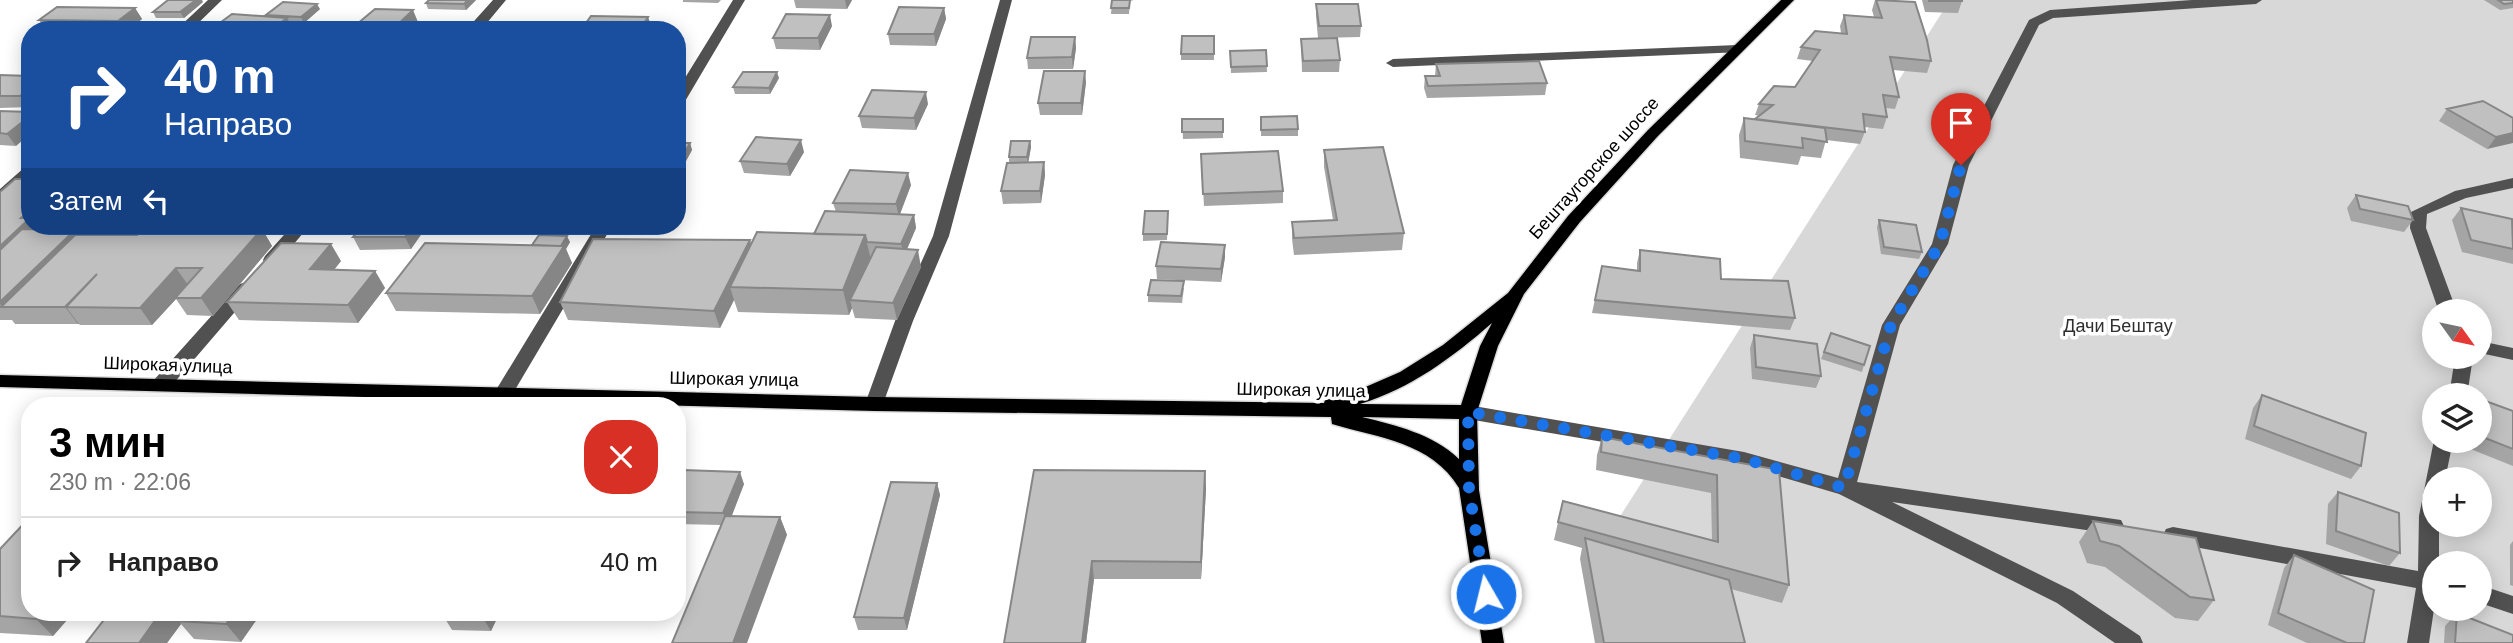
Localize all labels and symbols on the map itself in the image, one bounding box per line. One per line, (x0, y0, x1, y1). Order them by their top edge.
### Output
street label: Бештаугорское шоссе (1525, 93, 1663, 243)
pin (1931, 93, 1991, 165)
north arrow (2422, 299, 2492, 369)
park label: Дачи Бештау (2063, 316, 2173, 336)
street label: Широкая улица (103, 353, 234, 377)
street label: Широкая улица (669, 368, 800, 390)
street label: Широкая улица (1236, 379, 1367, 401)
position arrow (1449, 557, 1523, 631)

